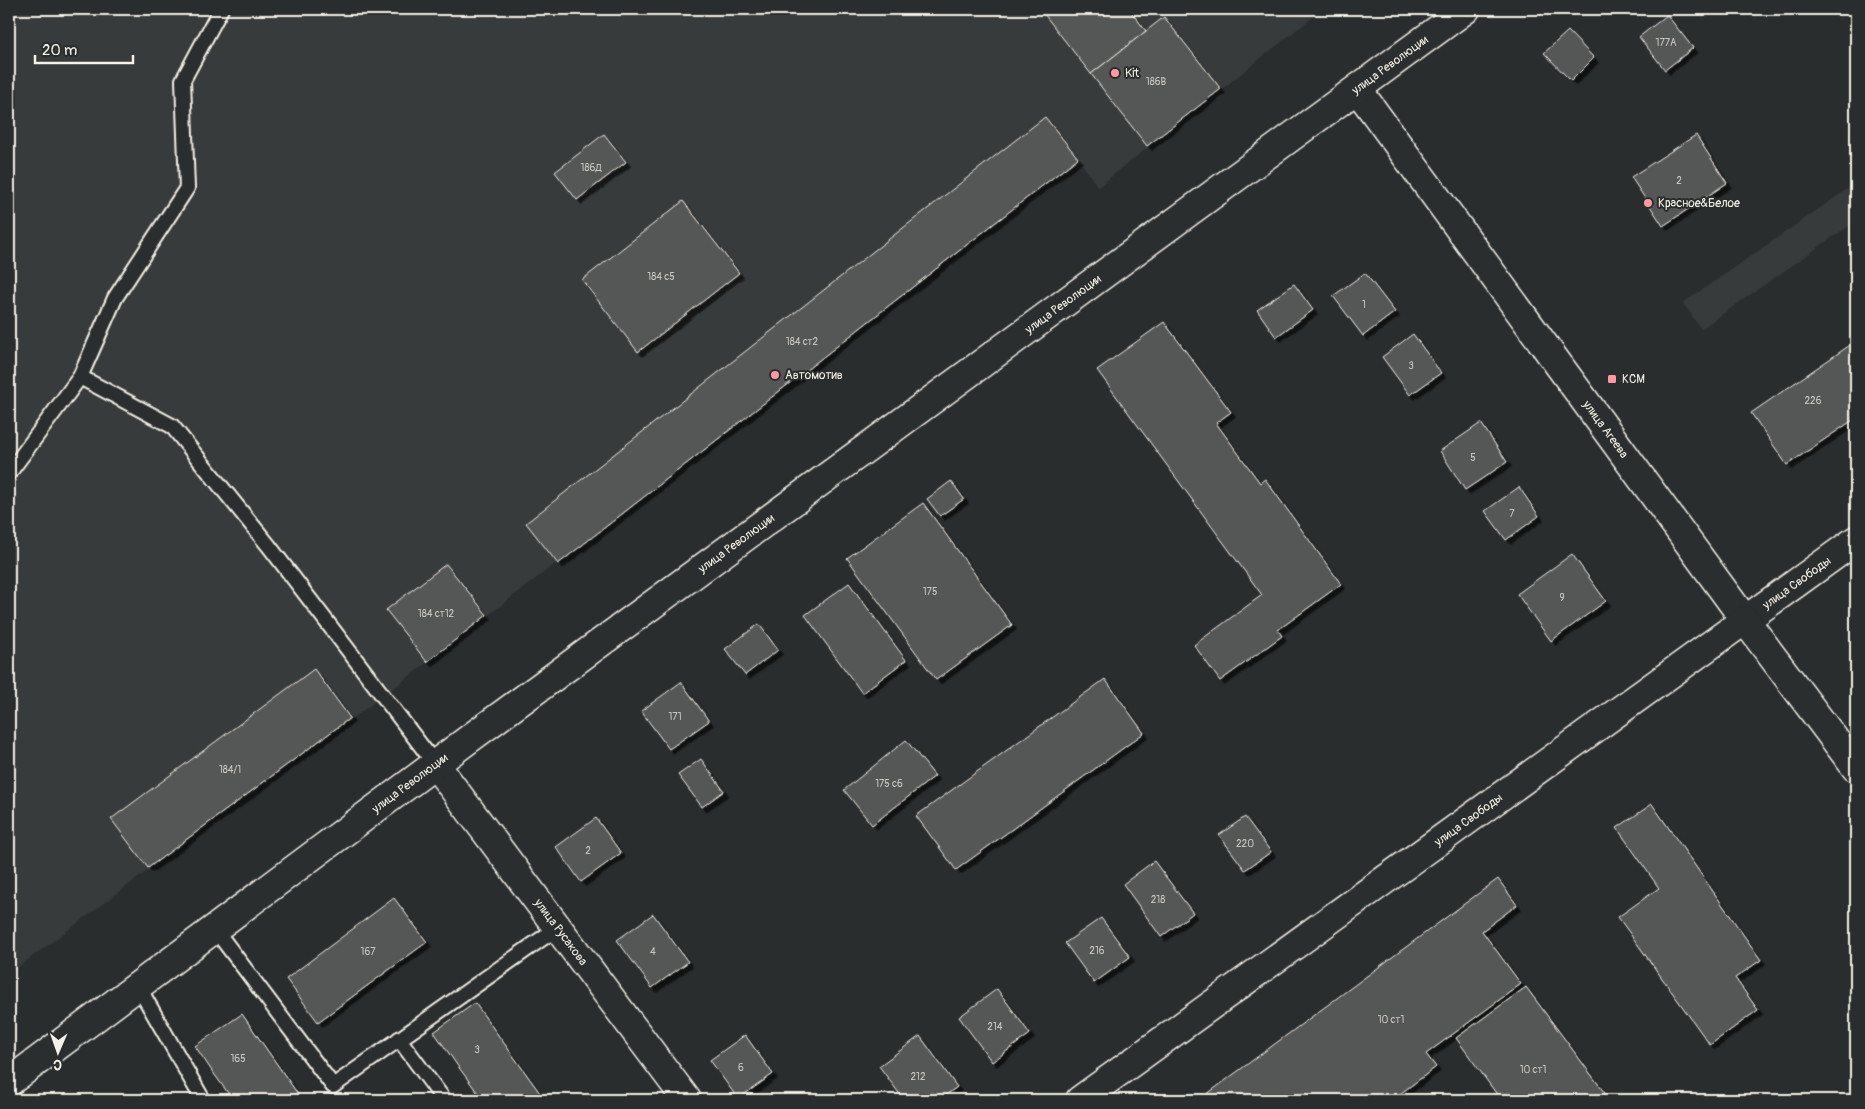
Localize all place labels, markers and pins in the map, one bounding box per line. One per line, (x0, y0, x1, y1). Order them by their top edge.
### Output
place label: Kit (1125, 66, 1139, 81)
marker: Kit (1109, 67, 1121, 79)
place label: Красное&Белое (1658, 196, 1740, 211)
marker: Красное&Белое (1642, 197, 1654, 209)
place label: Автомотив (785, 368, 843, 383)
marker: Автомотив (769, 369, 781, 381)
place label: КСМ (1622, 372, 1645, 387)
marker: КСМ (1606, 373, 1618, 385)

